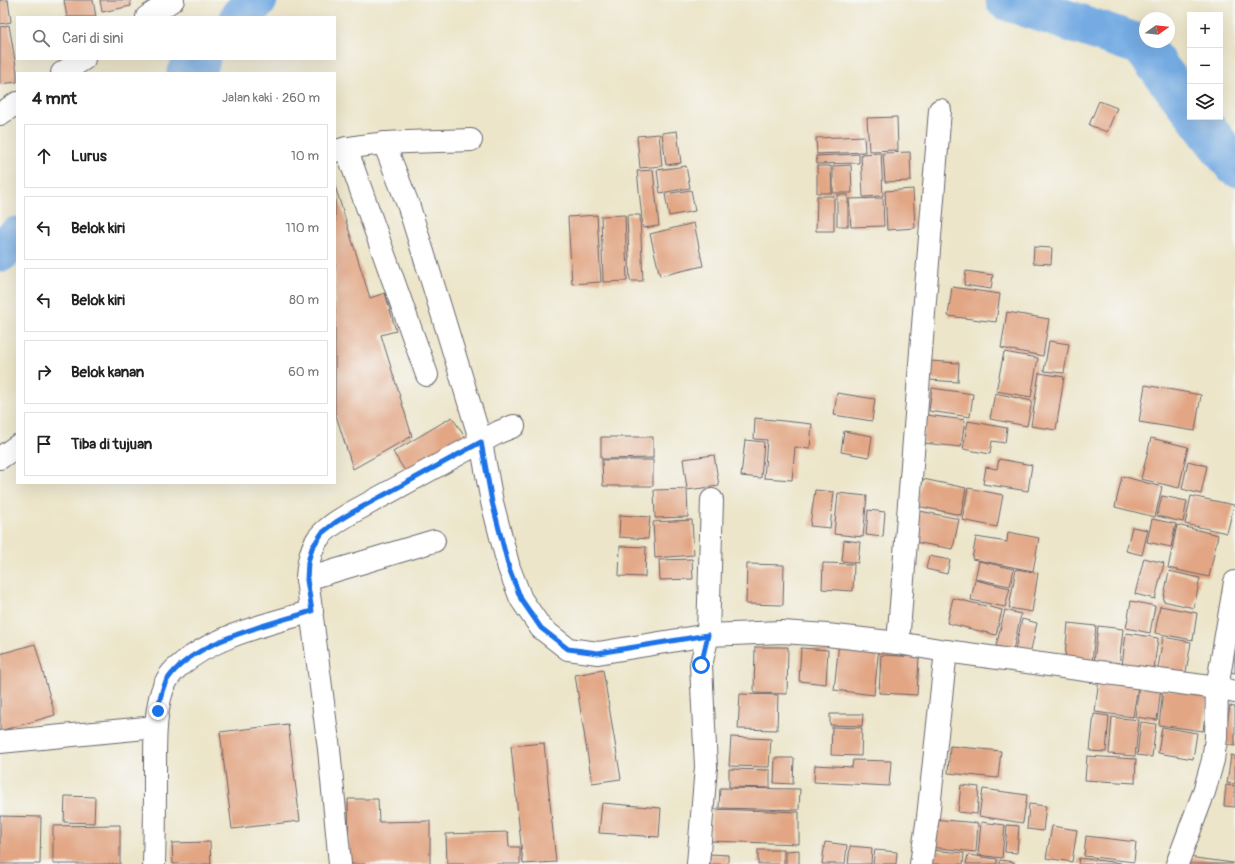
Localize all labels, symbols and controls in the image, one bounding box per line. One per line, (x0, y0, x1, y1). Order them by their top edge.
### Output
north arrow (1139, 12, 1175, 48)
map controls (1187, 12, 1223, 120)
button: + (1187, 12, 1223, 48)
search box (16, 16, 336, 60)
icon: search (30, 27, 52, 49)
text: Cari di sini (62, 29, 123, 48)
button: − (1187, 48, 1223, 84)
button: layers (1187, 84, 1223, 120)
text: 4 mnt (32, 88, 77, 109)
text: Jalan kaki · 260 m (222, 90, 320, 106)
icon: ahead (33, 145, 55, 167)
text: Lurus (71, 147, 107, 166)
text: 10 m (291, 148, 319, 164)
icon: left (33, 217, 55, 239)
text: Belok kiri (71, 219, 125, 238)
text: 110 m (286, 220, 319, 236)
icon: left (33, 289, 55, 311)
text: Belok kiri (71, 291, 125, 310)
text: 80 m (289, 292, 319, 308)
icon: right (33, 361, 55, 383)
text: Belok kanan (71, 363, 144, 382)
text: 60 m (288, 364, 319, 380)
icon: arrive (33, 433, 55, 455)
text: Tiba di tujuan (71, 435, 152, 454)
route start (692, 656, 710, 674)
route end (149, 702, 167, 720)

